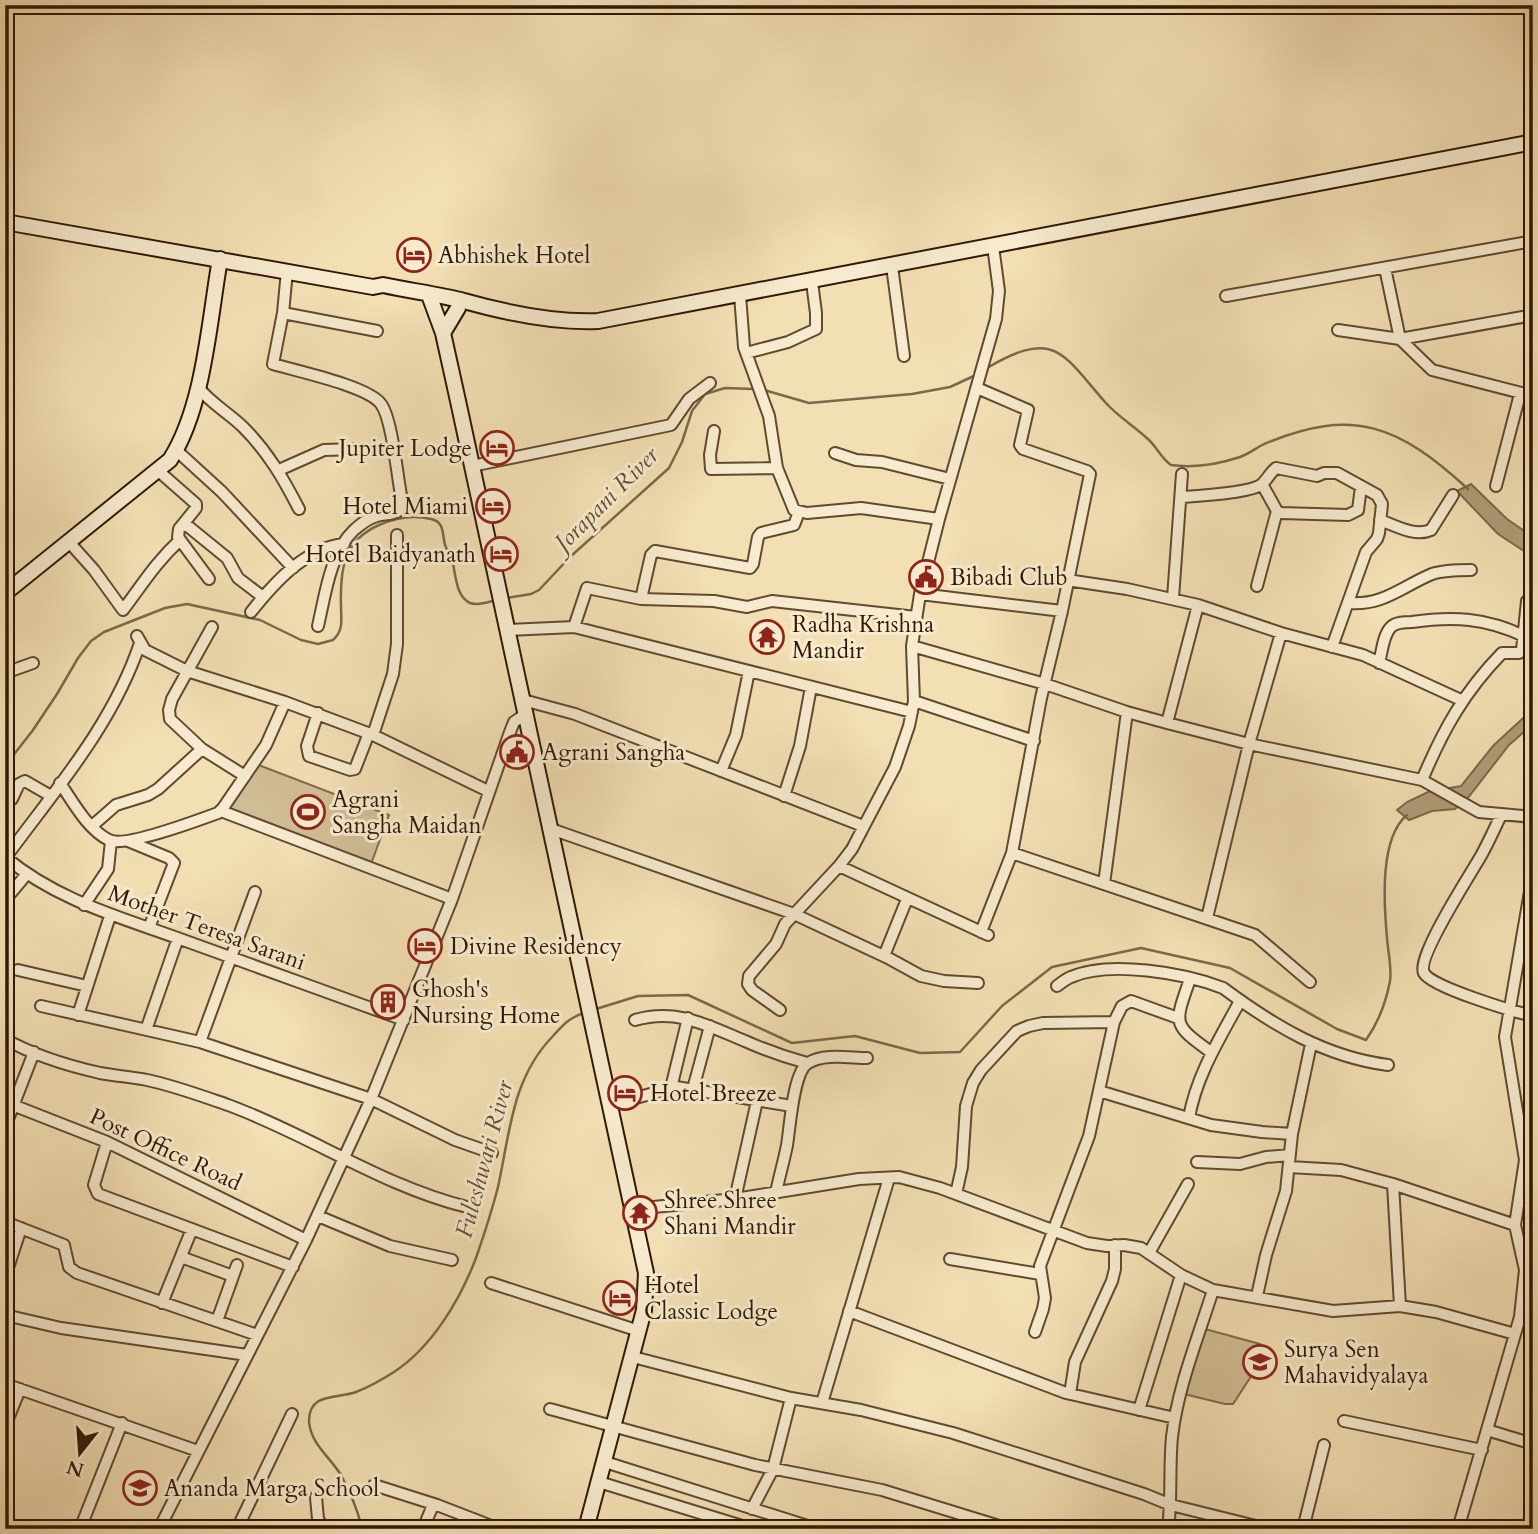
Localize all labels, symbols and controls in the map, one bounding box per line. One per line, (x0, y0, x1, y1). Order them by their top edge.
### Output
hotel icon: Abhishek Hotel (395, 236, 433, 274)
place label: Abhishek Hotel (438, 240, 590, 271)
hotel icon: Jupiter Lodge (478, 429, 516, 467)
place label: Jupiter Lodge (336, 433, 472, 464)
water label: Jorapani River (543, 439, 667, 562)
hotel icon: Hotel Miami (474, 487, 512, 525)
place label: Hotel Miami (343, 491, 468, 522)
hotel icon: Hotel Baidyanath (482, 535, 520, 573)
place label: Hotel Baidyanath (305, 539, 476, 570)
public building icon: Bibadi Club (907, 558, 945, 596)
place label: Bibadi Club (950, 562, 1068, 593)
place label: Radha Krishna Mandir (792, 609, 934, 666)
temple icon: Radha Krishna Mandir (748, 618, 786, 656)
public building icon: Agrani Sangha (498, 733, 536, 771)
place label: Agrani Sangha (542, 737, 685, 768)
place label: Agrani Sangha Maidan (332, 784, 482, 841)
sports icon: Agrani Sangha Maidan (289, 793, 327, 831)
street label: Mother Teresa Sarani (104, 877, 310, 978)
hotel icon: Divine Residency (406, 927, 444, 965)
place label: Divine Residency (450, 931, 622, 962)
place label: Ghosh's Nursing Home (412, 974, 561, 1031)
building icon: Ghosh's Nursing Home (369, 983, 407, 1021)
hotel icon: Hotel Breeze (606, 1074, 644, 1112)
water label: Fuleshwari River (448, 1076, 522, 1241)
place label: Hotel Breeze (650, 1078, 777, 1109)
street label: Post Office Road (85, 1101, 248, 1199)
place label: Shree Shree Shani Mandir (664, 1185, 796, 1242)
temple icon: Shree Shree Shani Mandir (621, 1194, 659, 1232)
place label: Hotel Classic Lodge (644, 1270, 778, 1327)
hotel icon: Hotel Classic Lodge (601, 1279, 639, 1317)
place label: Surya Sen Mahavidyalaya (1284, 1334, 1429, 1391)
school or university icon: Surya Sen Mahavidyalaya (1241, 1343, 1279, 1381)
north arrow (46, 1418, 116, 1488)
text: N (63, 1453, 87, 1483)
school or university icon: Ananda Marga School (121, 1469, 159, 1507)
place label: Ananda Marga School (164, 1473, 379, 1504)

